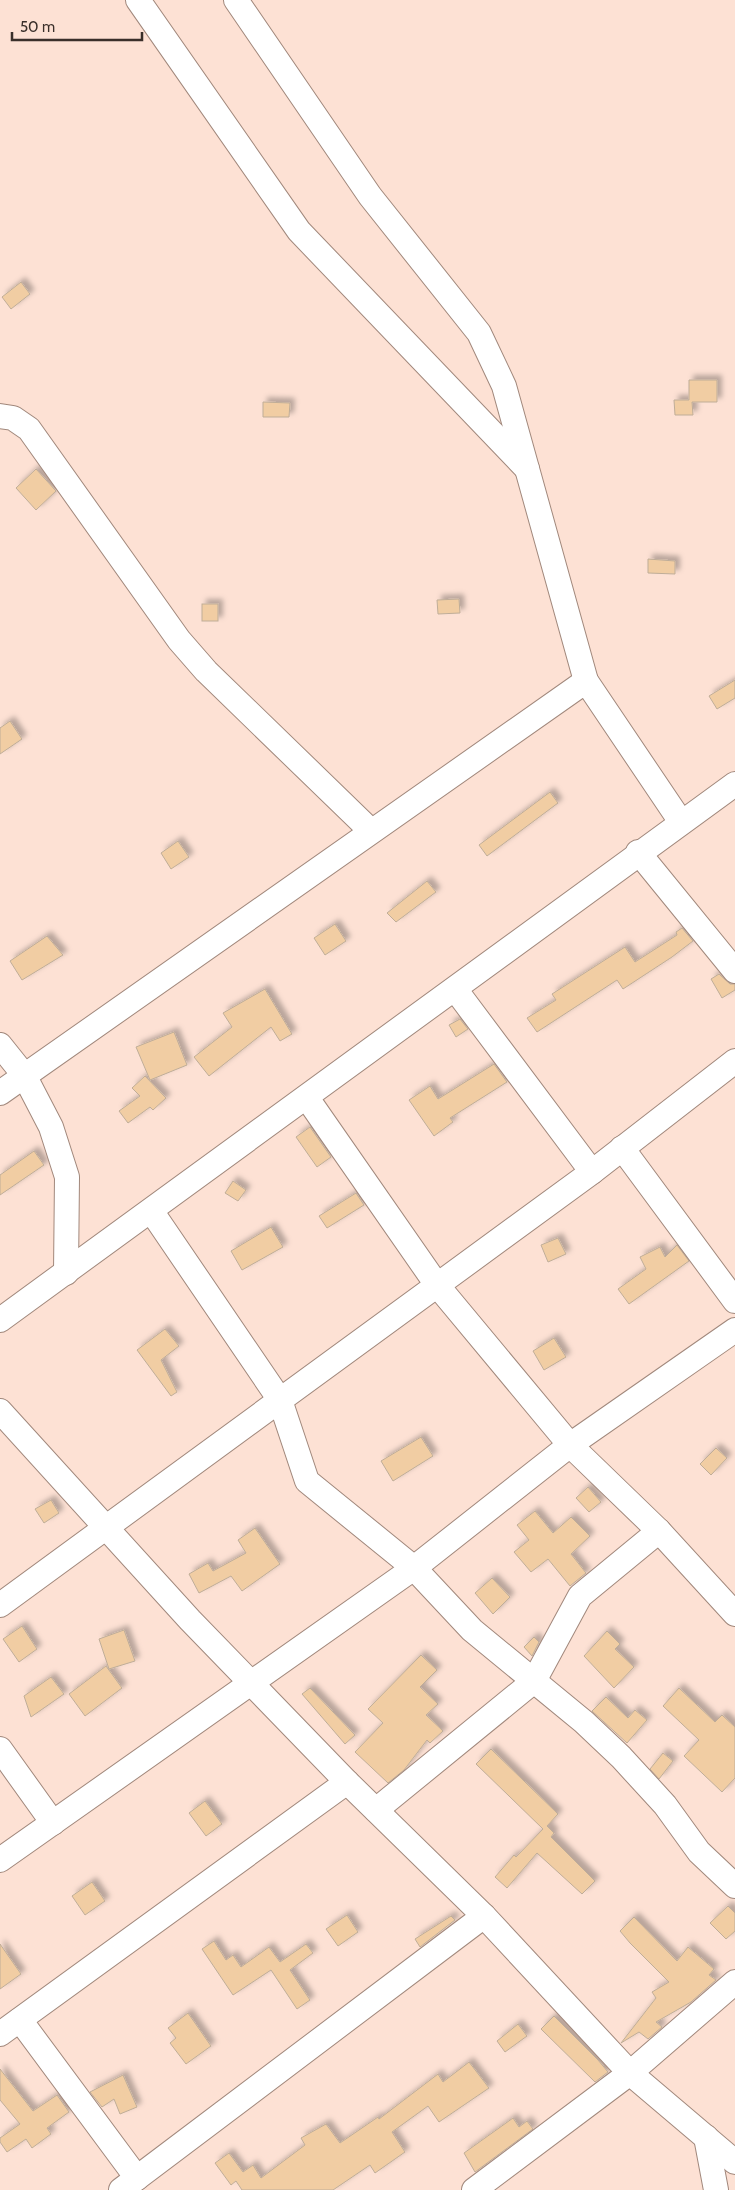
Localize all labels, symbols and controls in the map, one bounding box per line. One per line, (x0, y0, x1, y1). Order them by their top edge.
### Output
scale bar (12, 10, 142, 42)
text: 50 m (20, 18, 55, 36)

